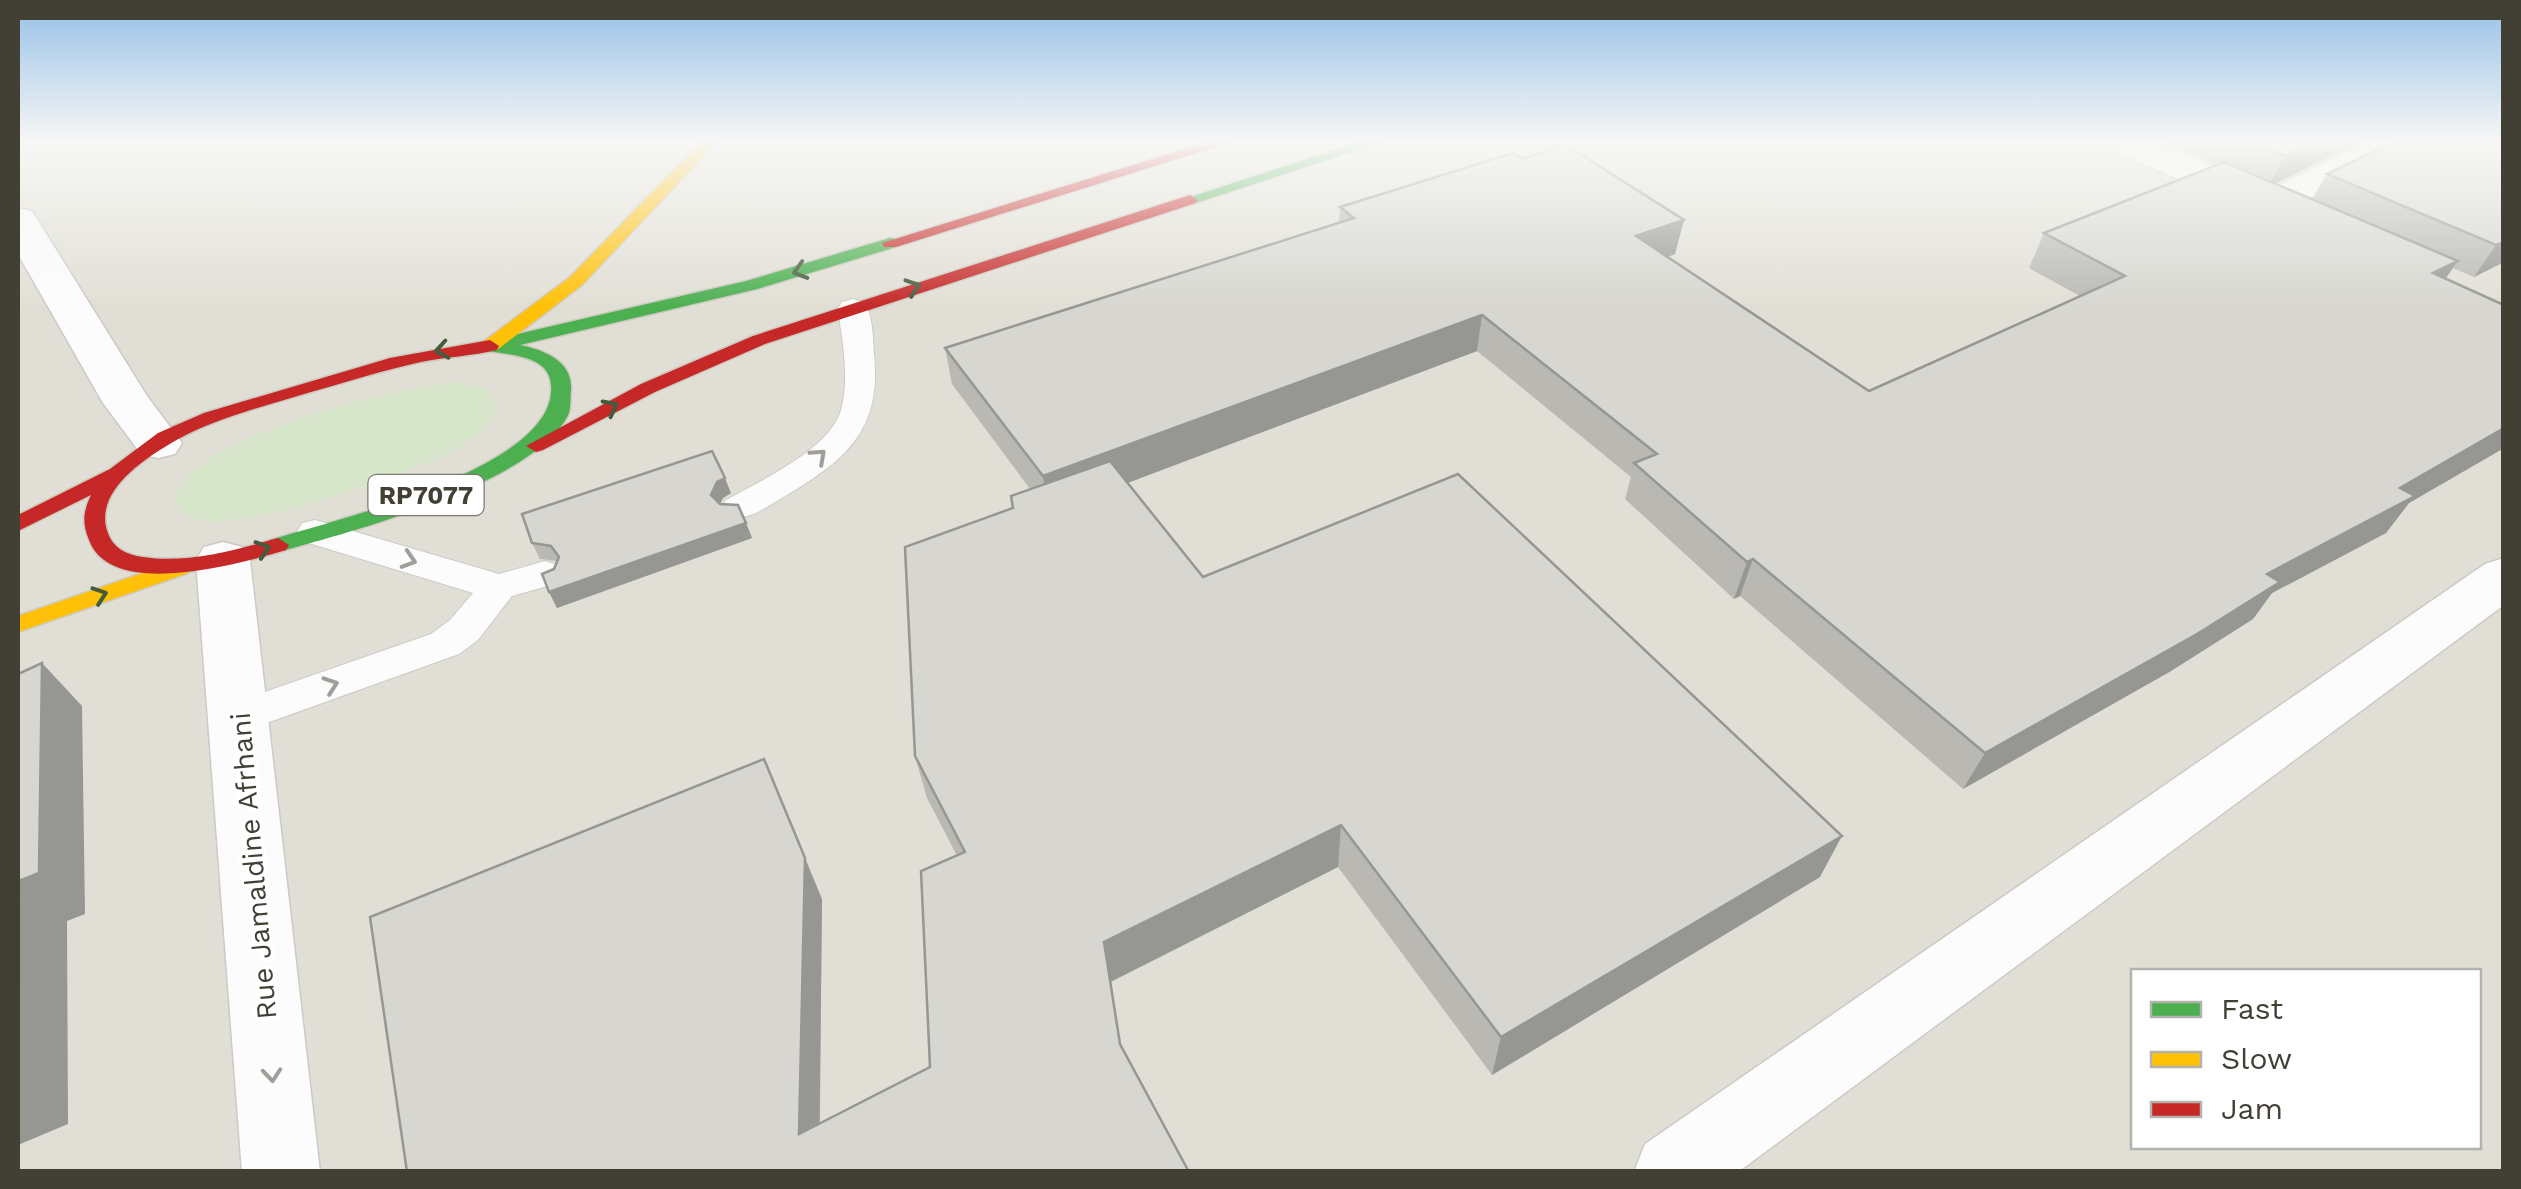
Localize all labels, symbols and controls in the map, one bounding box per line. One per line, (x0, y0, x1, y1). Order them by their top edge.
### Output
one-way arrow (792, 259, 809, 280)
one-way arrow (903, 279, 920, 299)
one-way arrow (434, 339, 451, 360)
one-way arrow (600, 400, 618, 419)
one-way arrow (808, 450, 826, 468)
road number: RP7077 (368, 475, 484, 515)
one-way arrow (253, 540, 270, 560)
one-way arrow (400, 548, 417, 569)
one-way arrow (91, 586, 108, 607)
one-way arrow (322, 676, 339, 697)
street label: Rue Jamaldine Afrhani (224, 711, 283, 1021)
legend (2131, 969, 2481, 1149)
text: Fast (2221, 991, 2284, 1026)
text: Slow (2221, 1041, 2292, 1076)
one-way arrow (261, 1068, 283, 1084)
text: Jam (2221, 1091, 2283, 1126)

